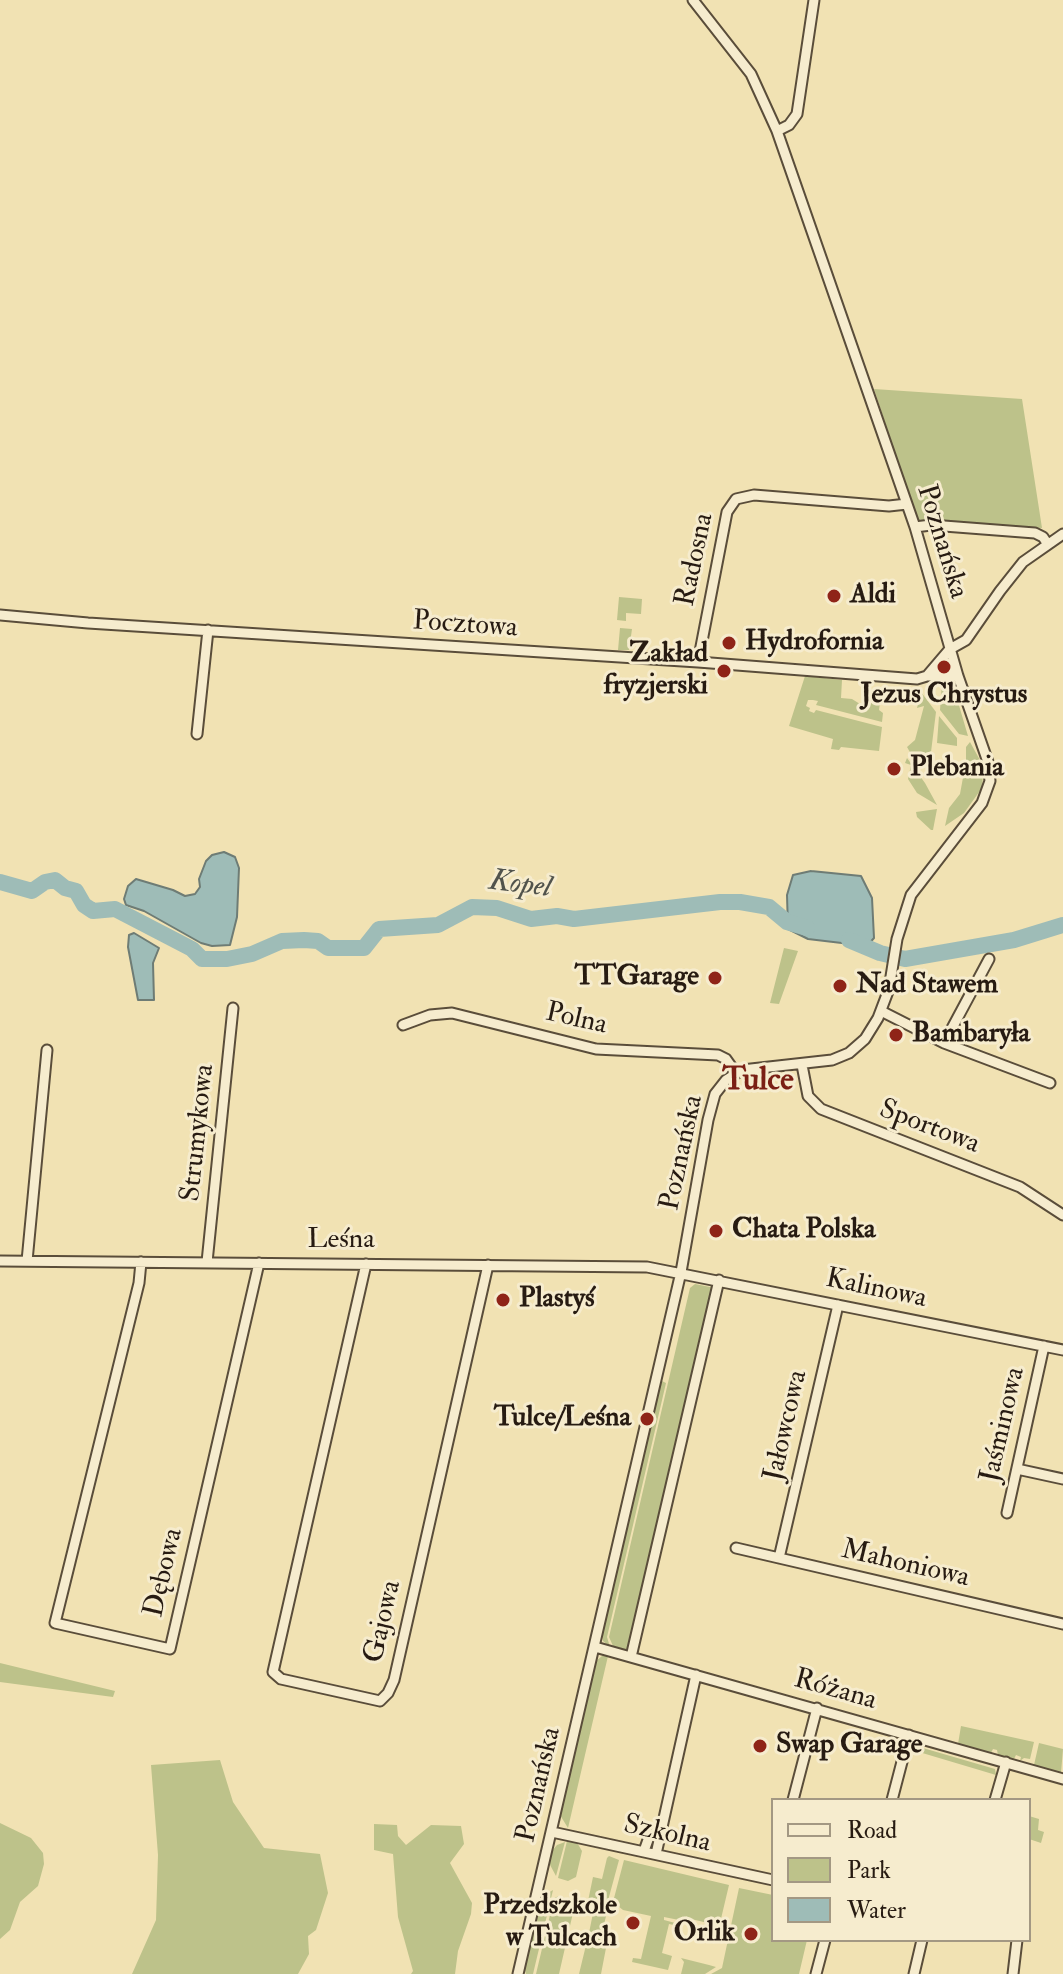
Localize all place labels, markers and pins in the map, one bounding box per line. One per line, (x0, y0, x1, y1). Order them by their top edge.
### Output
place label: Aldi (850, 579, 896, 613)
marker: Aldi (825, 587, 843, 605)
place label: Hydrofornia (745, 626, 883, 660)
marker: Hydrofornia (720, 634, 738, 652)
place label: Zakład fryzjerski (604, 638, 708, 704)
marker: Jezus Chrystus (935, 658, 953, 676)
marker: Zakład fryzjerski (715, 662, 733, 680)
place label: Jezus Chrystus (861, 679, 1027, 713)
place label: Plebania (910, 752, 1004, 786)
marker: Plebania (885, 760, 903, 778)
place label: TTGarage (574, 961, 699, 995)
marker: TTGarage (706, 969, 724, 987)
place label: Nad Stawem (856, 969, 998, 1003)
marker: Nad Stawem (831, 977, 849, 995)
place label: Bambaryła (912, 1018, 1030, 1052)
marker: Bambaryła (887, 1026, 905, 1044)
place label: Chata Polska (732, 1214, 876, 1248)
marker: Chata Polska (707, 1222, 725, 1240)
place label: Plastyś (519, 1283, 595, 1317)
marker: Plastyś (494, 1291, 512, 1309)
place label: Tulce/Leśna (494, 1402, 631, 1436)
marker: Tulce/Leśna (638, 1410, 656, 1428)
place label: Swap Garage (776, 1729, 923, 1763)
marker: Swap Garage (751, 1737, 769, 1755)
place label: Przedszkole w Tulcach (483, 1890, 617, 1956)
marker: Przedszkole w Tulcach (624, 1914, 642, 1932)
place label: Orlik (674, 1917, 735, 1951)
marker: Orlik (742, 1925, 760, 1943)

